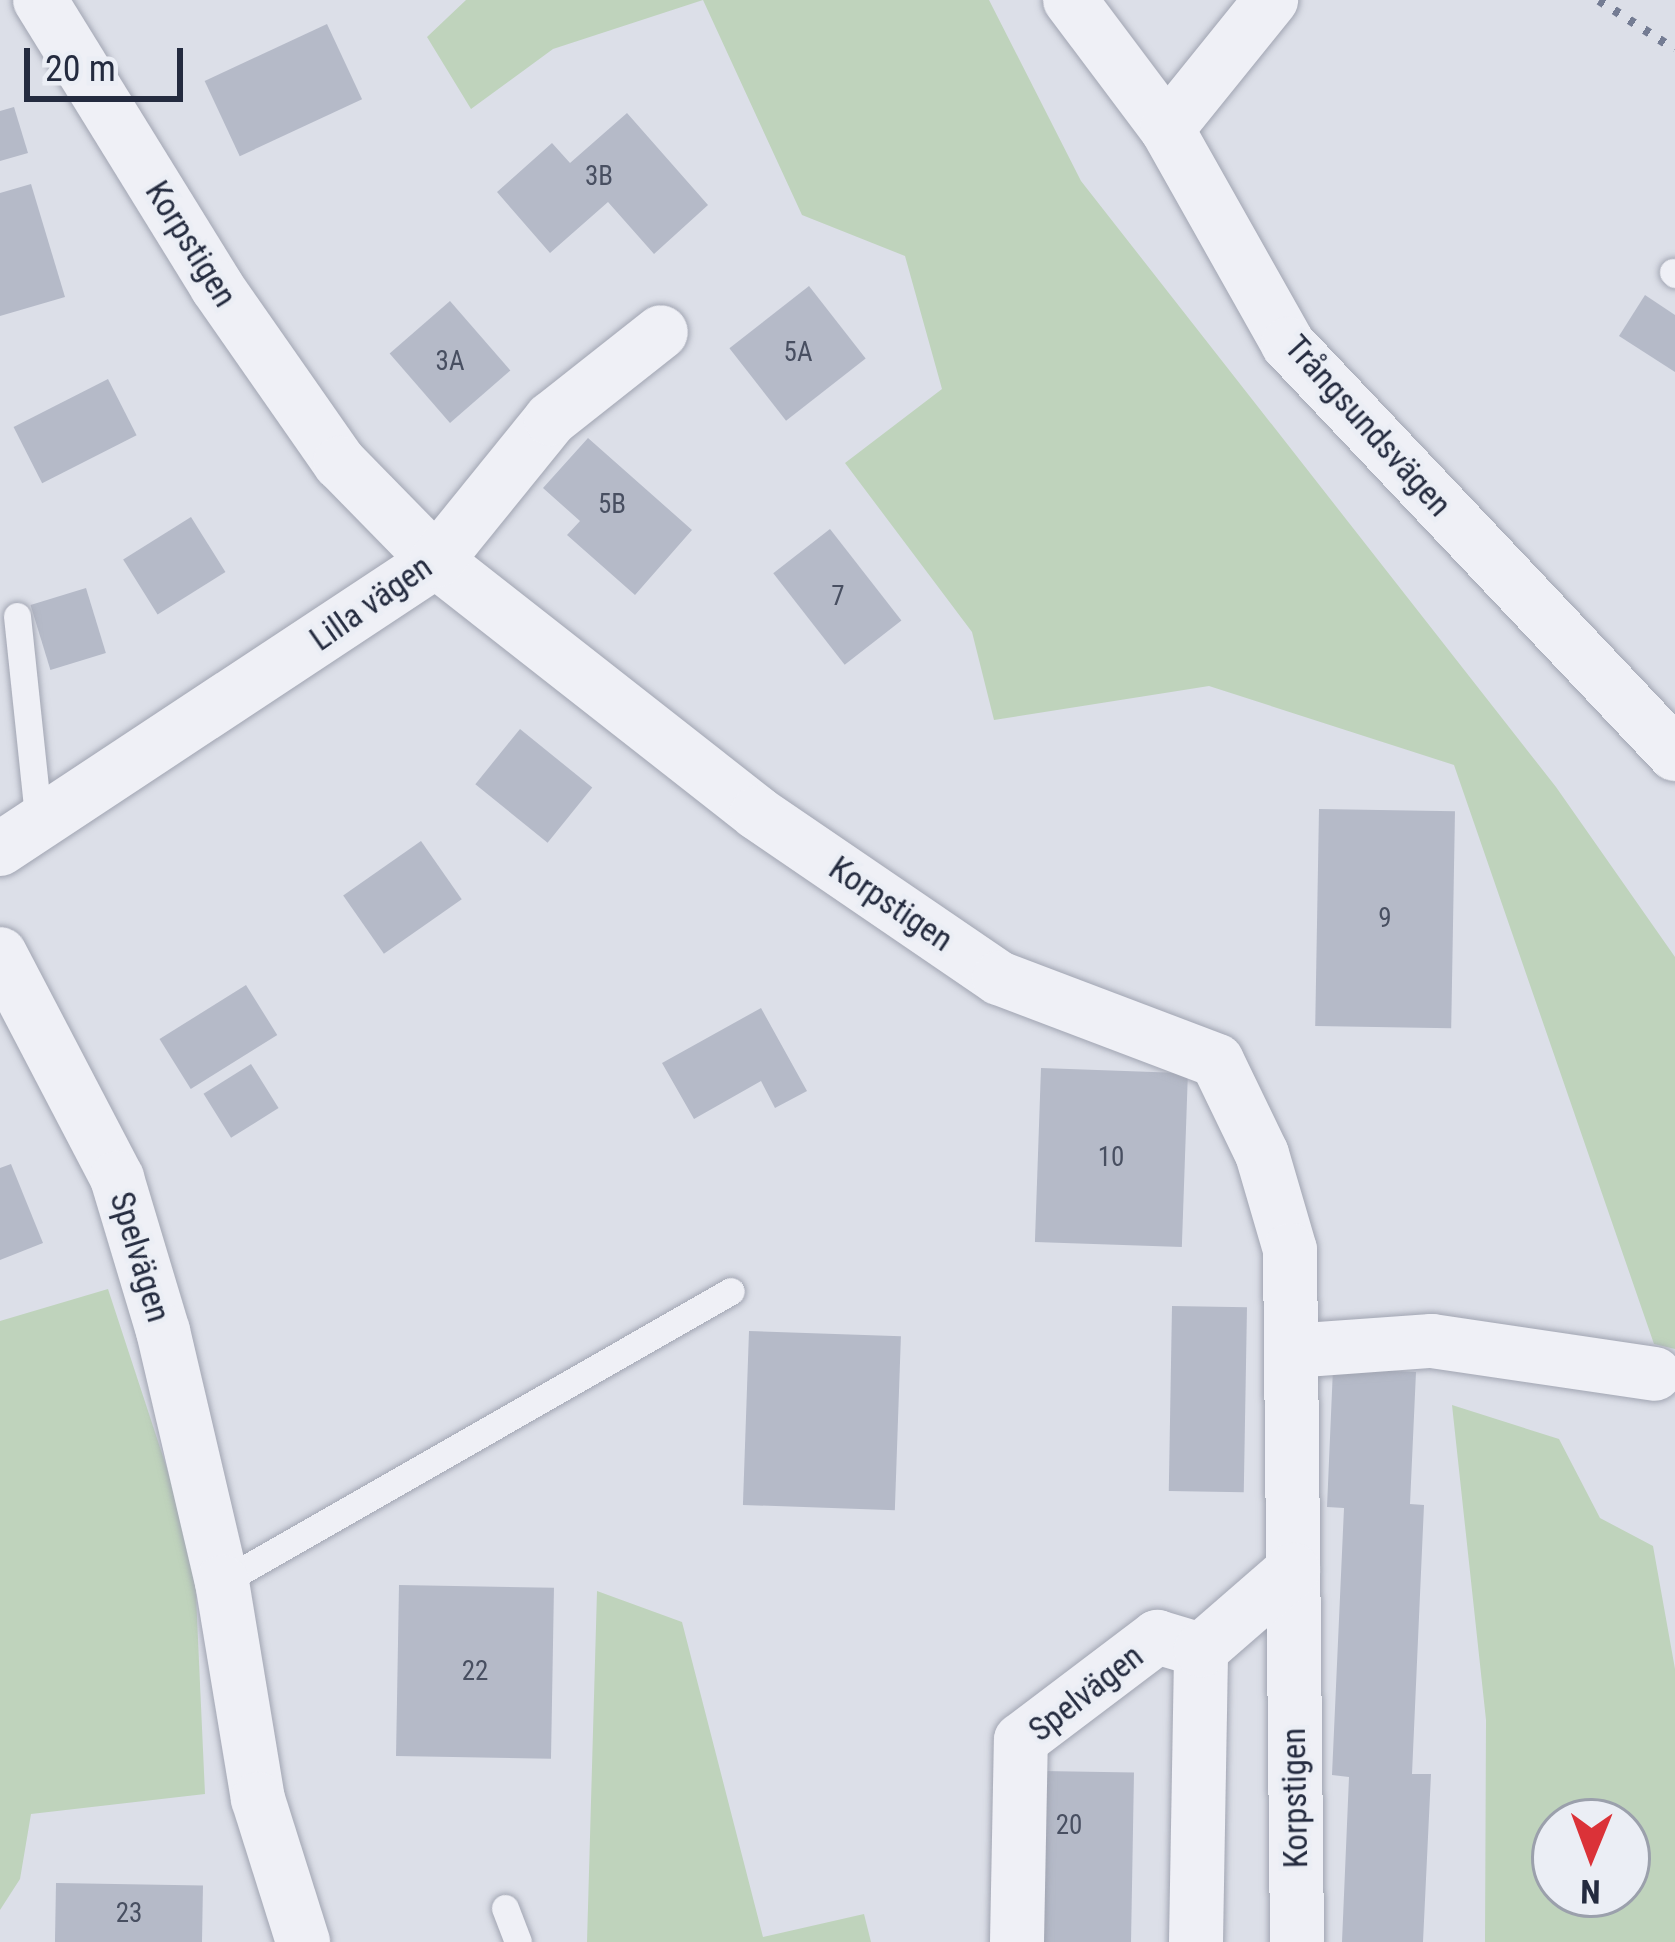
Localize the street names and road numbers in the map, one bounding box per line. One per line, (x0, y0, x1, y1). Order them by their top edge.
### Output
street label: Korpstigen (137, 174, 245, 314)
street label: Trångsundsvägen (1277, 328, 1459, 524)
street label: Lilla vägen (303, 547, 439, 659)
street label: Korpstigen (822, 848, 960, 960)
street label: Spelvägen (102, 1187, 178, 1327)
street label: Spelvägen (1021, 1636, 1151, 1750)
street label: Korpstigen (1274, 1727, 1316, 1869)

